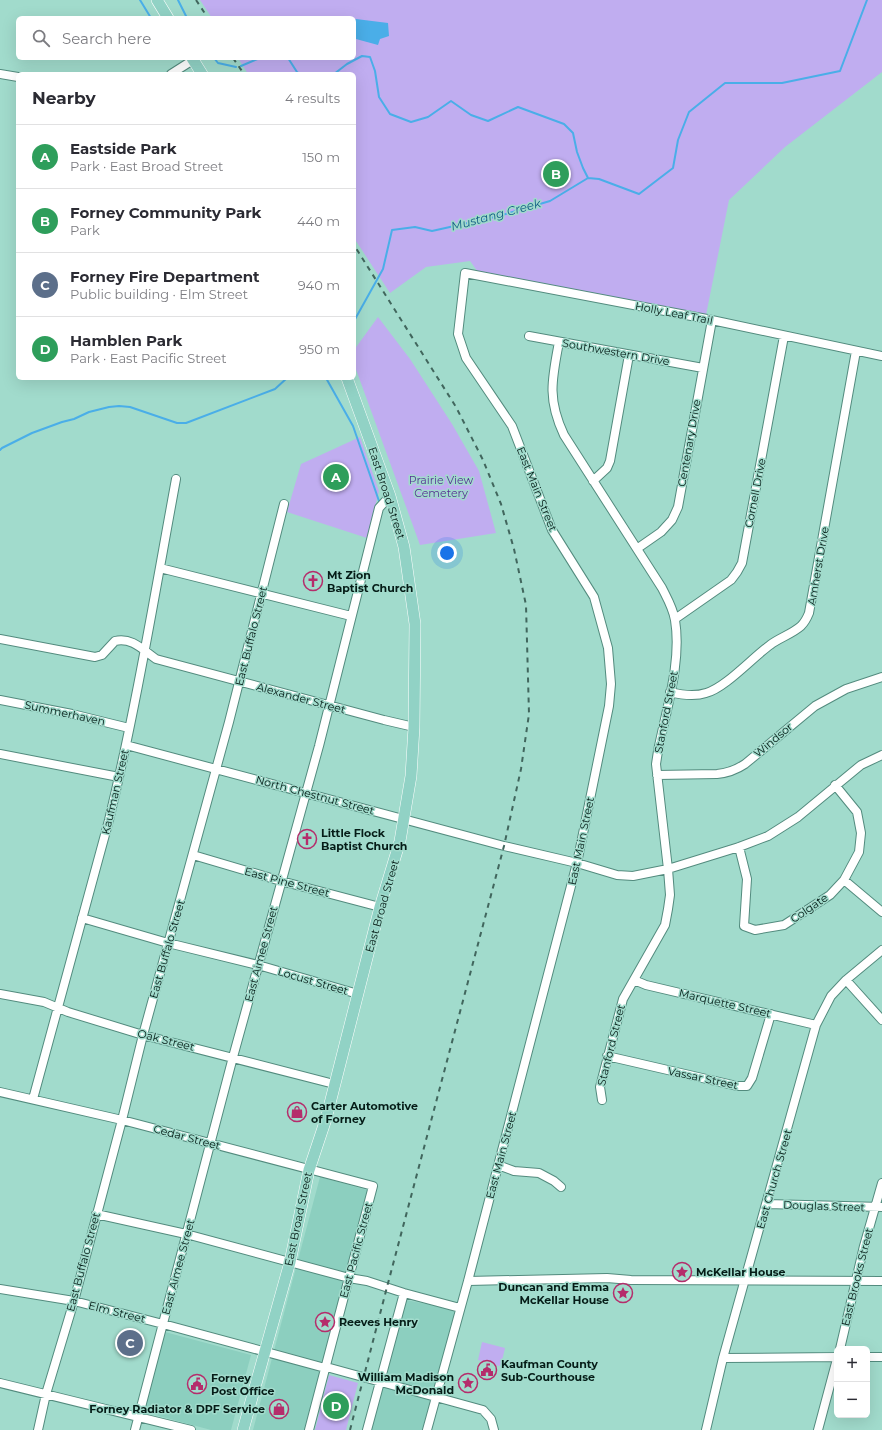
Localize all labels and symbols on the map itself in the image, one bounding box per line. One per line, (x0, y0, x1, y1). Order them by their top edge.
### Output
pin: B (543, 159, 569, 189)
water label: Mustang Creek (449, 195, 543, 234)
street label: Holly Leaf Trail (634, 299, 714, 327)
street label: Southwestern Drive (561, 336, 671, 368)
street label: Centenary Drive (674, 398, 704, 488)
street label: East Broad Street (366, 445, 409, 541)
street label: East Main Street (514, 445, 561, 534)
street label: Cornell Drive (741, 457, 769, 529)
pin: A (323, 462, 349, 492)
park label: Prairie View Cemetery (409, 473, 474, 500)
street label: Amherst Drive (804, 525, 832, 606)
your location (437, 543, 457, 563)
place label: Mt Zion Baptist Church (327, 568, 413, 595)
church icon: Mt Zion Baptist Church (302, 570, 324, 592)
street label: East Buffalo Street (232, 584, 270, 687)
street label: Stanford Street (651, 669, 681, 754)
street label: Alexander Street (255, 679, 348, 717)
street label: Summerhaven (23, 698, 107, 728)
street label: Windsor (751, 720, 795, 760)
street label: Kaufman Street (98, 748, 132, 836)
street label: North Chestnut Street (254, 772, 376, 818)
street label: East Main Street (565, 795, 597, 886)
place label: Little Flock Baptist Church (321, 826, 407, 853)
church icon: Little Flock Baptist Church (296, 828, 318, 850)
street label: East Broad Street (362, 857, 402, 954)
street label: East Pine Street (243, 864, 332, 900)
street label: Colgate (788, 890, 831, 926)
street label: East Buffalo Street (146, 898, 188, 1000)
street label: East Aimee Street (241, 904, 281, 1003)
street label: Locust Street (276, 964, 350, 998)
street label: Marquette Street (678, 986, 773, 1021)
street label: Stanford Street (594, 1002, 628, 1087)
street label: Oak Street (136, 1026, 197, 1054)
street label: Vassar Street (667, 1064, 740, 1092)
place label: Carter Automotive of Forney (311, 1099, 418, 1126)
shop icon: Carter Automotive of Forney (286, 1101, 308, 1123)
street label: East Main Street (483, 1109, 520, 1200)
street label: Cedar Street (152, 1121, 222, 1153)
street label: East Church Street (753, 1127, 795, 1230)
street label: East Broad Street (281, 1170, 315, 1267)
street label: Douglas Street (783, 1198, 866, 1214)
street label: East Pacific Street (336, 1200, 376, 1299)
street label: East Buffalo Street (63, 1210, 103, 1313)
street label: East Aimee Street (158, 1217, 198, 1316)
street label: East Brooks Street (838, 1226, 876, 1328)
place icon: McKellar House (671, 1261, 693, 1283)
place label: McKellar House (696, 1265, 786, 1279)
place label: Duncan and Emma McKellar House (498, 1280, 609, 1307)
place icon: Duncan and Emma McKellar House (612, 1282, 634, 1304)
street label: Elm Street (87, 1298, 147, 1326)
place icon: Reeves Henry (314, 1311, 336, 1333)
place label: Reeves Henry (339, 1315, 418, 1329)
pin: C (117, 1328, 143, 1358)
place label: Kaufman County Sub-Courthouse (501, 1357, 598, 1384)
public building icon: Kaufman County Sub-Courthouse (476, 1359, 498, 1381)
place label: William Madison McDonald (358, 1370, 454, 1397)
place label: Forney Post Office (211, 1371, 274, 1398)
place icon: William Madison McDonald (457, 1372, 479, 1394)
public building icon: Forney Post Office (186, 1373, 208, 1395)
pin: D (323, 1391, 349, 1421)
shop icon: Forney Radiator & DPF Service (268, 1398, 290, 1420)
place label: Forney Radiator & DPF Service (89, 1402, 265, 1416)

